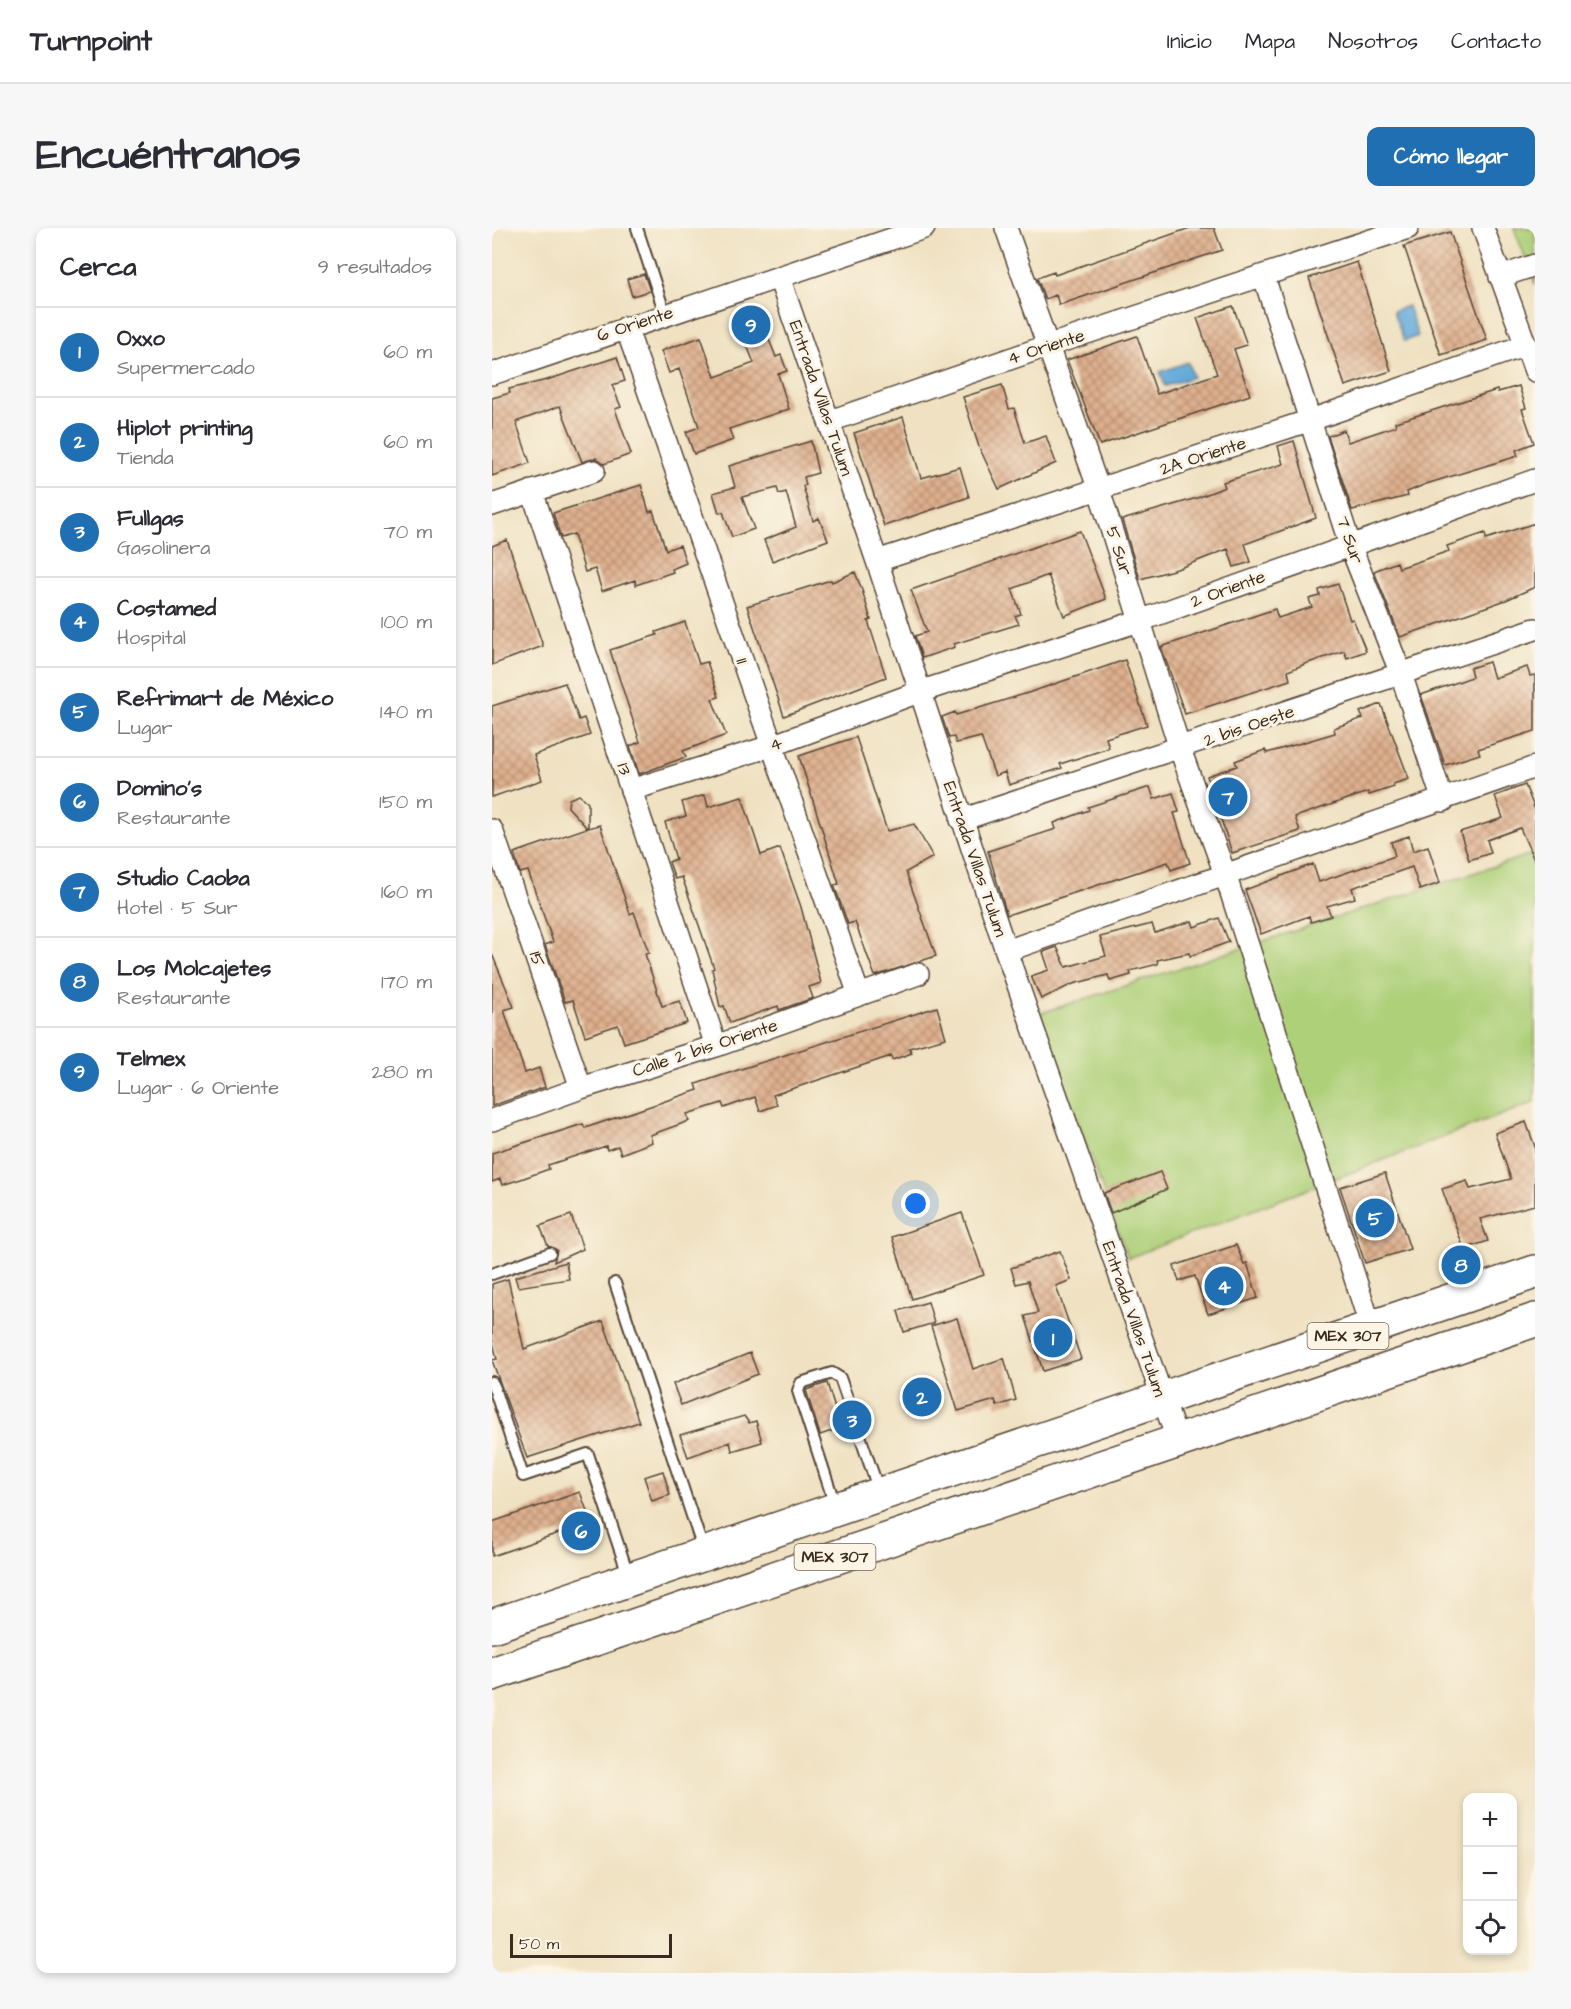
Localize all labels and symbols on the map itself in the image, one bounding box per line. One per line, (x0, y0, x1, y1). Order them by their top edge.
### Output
street label: 6 Oriente (594, 300, 677, 348)
pin: 9 (732, 302, 770, 348)
street label: Entrada Villas Tulum (783, 317, 859, 479)
street label: 4 Oriente (1004, 323, 1088, 371)
street label: 2A Oriente (1157, 430, 1250, 482)
street label: 7 Sur (1330, 513, 1370, 567)
street label: 5 Sur (1099, 523, 1139, 579)
street label: 2 Oriente (1187, 564, 1269, 614)
street label: 11 (729, 655, 755, 667)
street label: 2 bis Oeste (1200, 699, 1298, 753)
street label: 4 (766, 730, 786, 758)
street label: 13 (610, 760, 638, 778)
pin: 7 (1208, 774, 1248, 820)
street label: Entrada Villas Tulum (937, 778, 1013, 940)
street label: 15 (523, 948, 551, 970)
street label: Calle 2 bis Oriente (629, 1013, 781, 1083)
your location (901, 1189, 930, 1218)
pin: 5 (1356, 1196, 1394, 1240)
street label: Entrada Villas Tulum (1096, 1238, 1172, 1400)
pin: 8 (1442, 1242, 1480, 1288)
pin: 4 (1204, 1264, 1244, 1308)
pin: 1 (1034, 1316, 1072, 1360)
road number: MEX 307 (1308, 1323, 1388, 1349)
pin: 2 (902, 1374, 942, 1420)
pin: 3 (832, 1398, 872, 1442)
pin: 6 (562, 1508, 601, 1554)
road number: MEX 307 (794, 1544, 876, 1570)
scale bar (510, 1931, 672, 1958)

